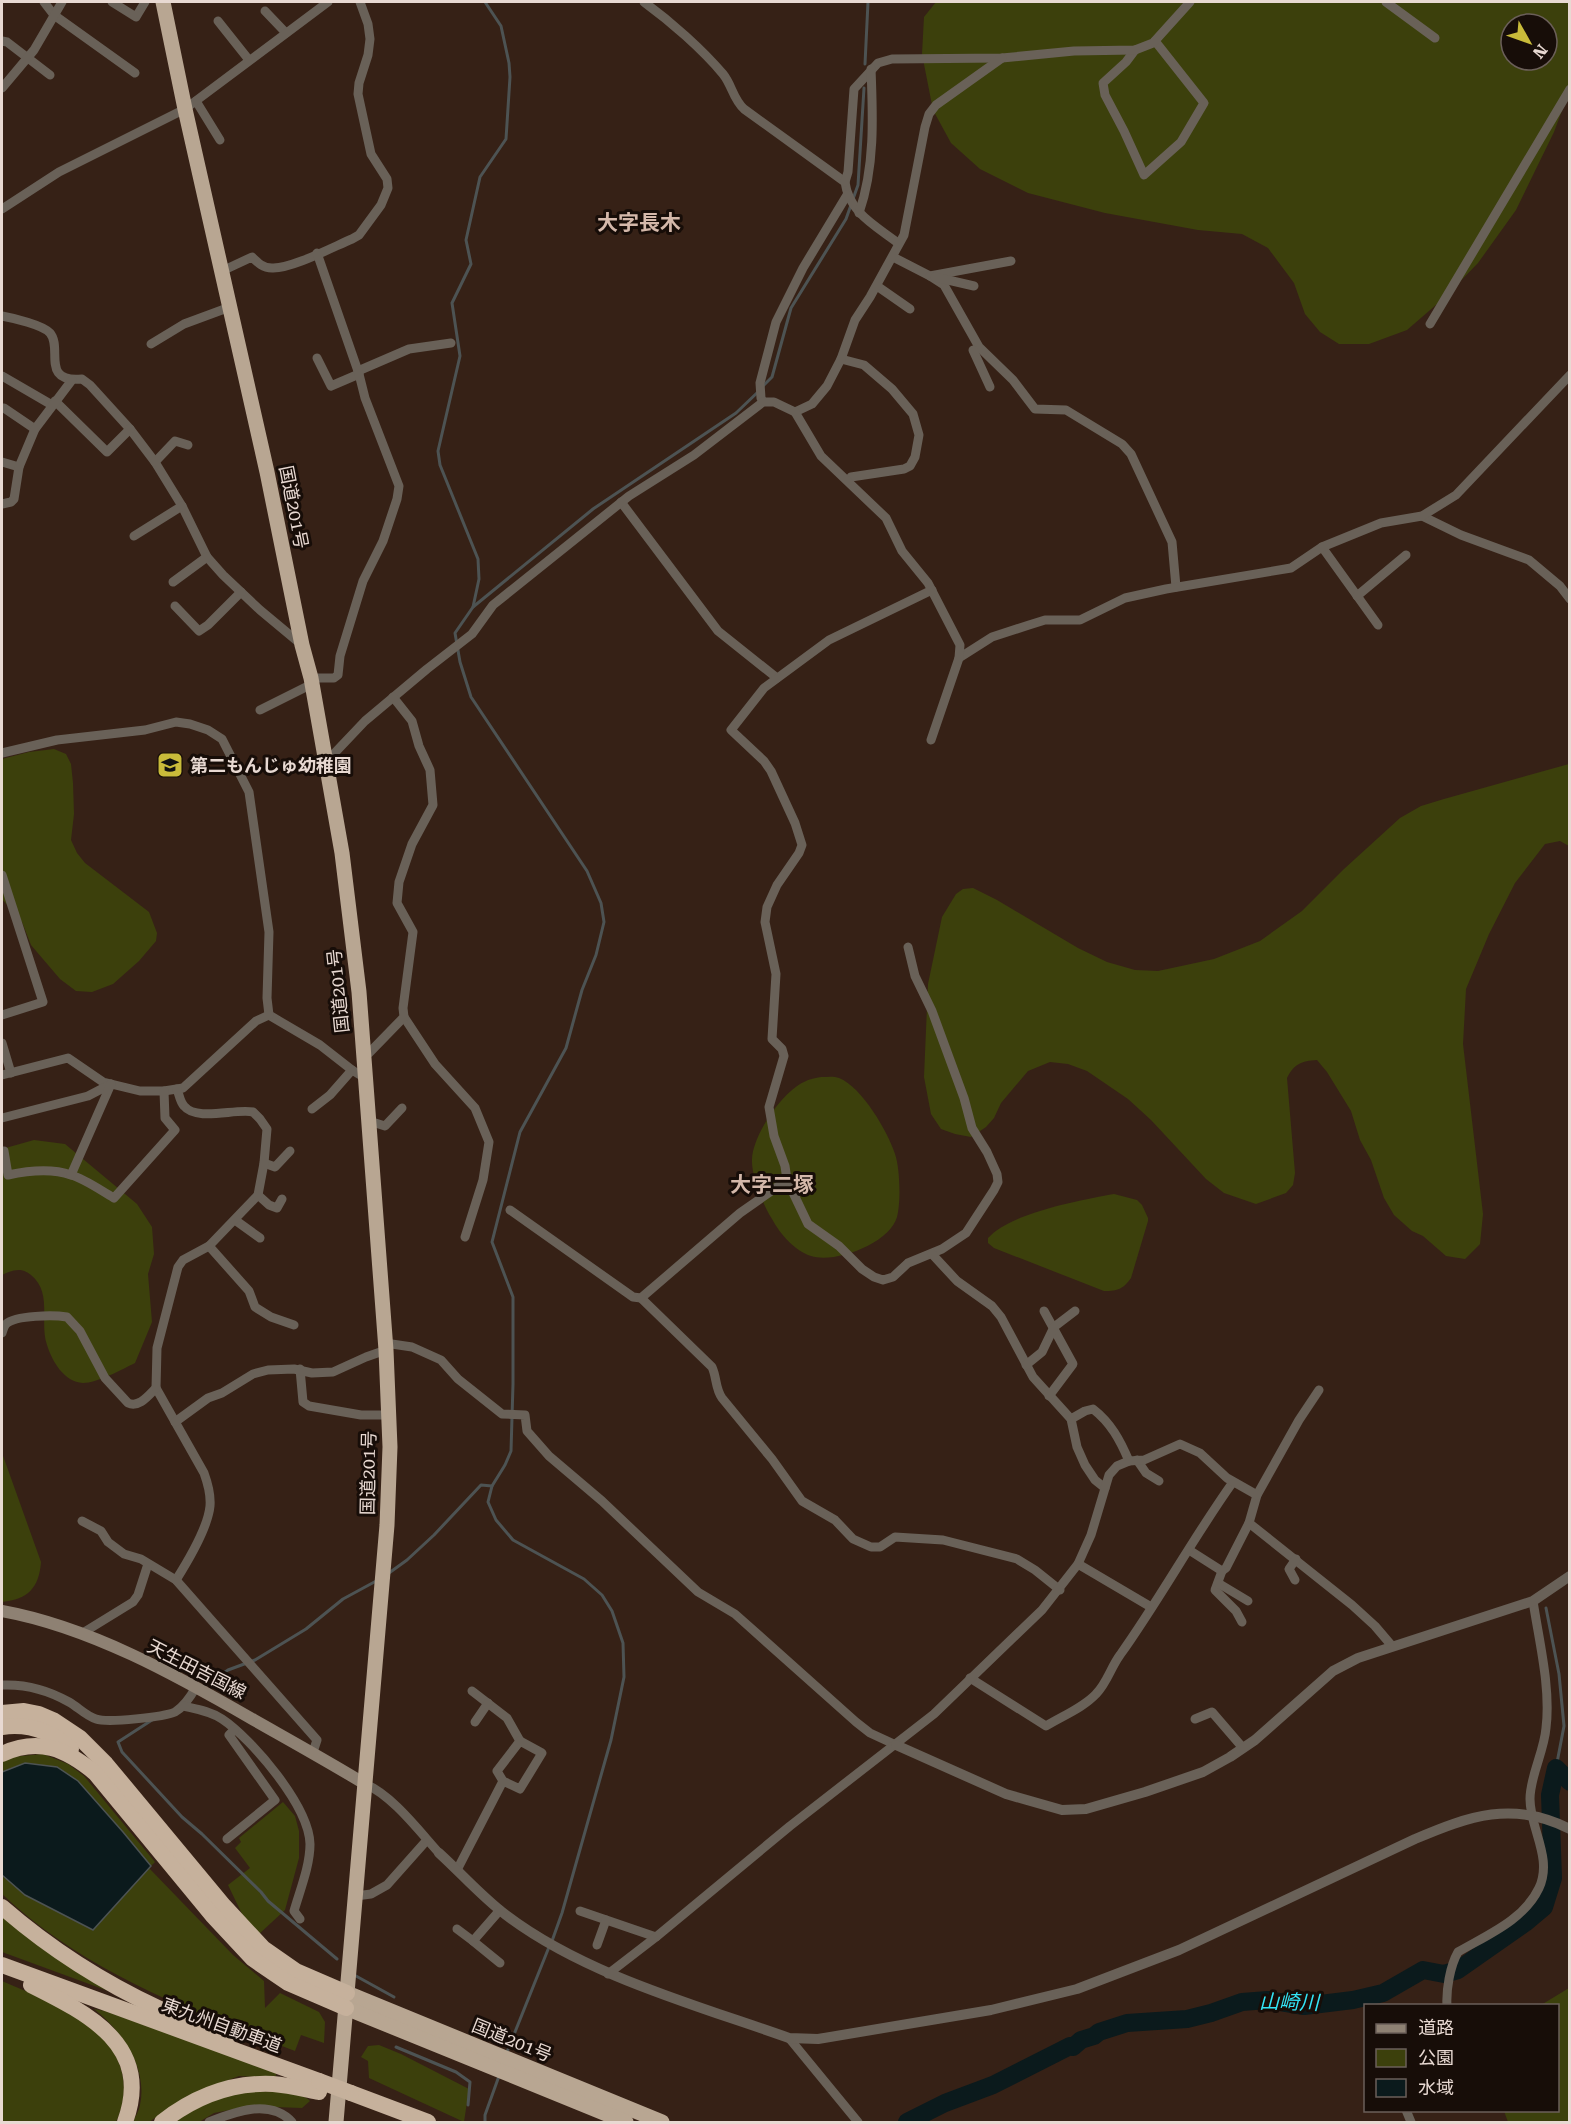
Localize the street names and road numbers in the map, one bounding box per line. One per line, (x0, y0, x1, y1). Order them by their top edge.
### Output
street label: 国道201号 (276, 464, 312, 550)
street label: 国道201号 (323, 948, 353, 1034)
street label: 国道201号 (357, 1431, 379, 1515)
street label: 天生田吉国線 (144, 1635, 250, 1703)
street label: 東九州自動車道 (159, 1994, 285, 2056)
street label: 国道201号 (469, 2014, 555, 2066)

